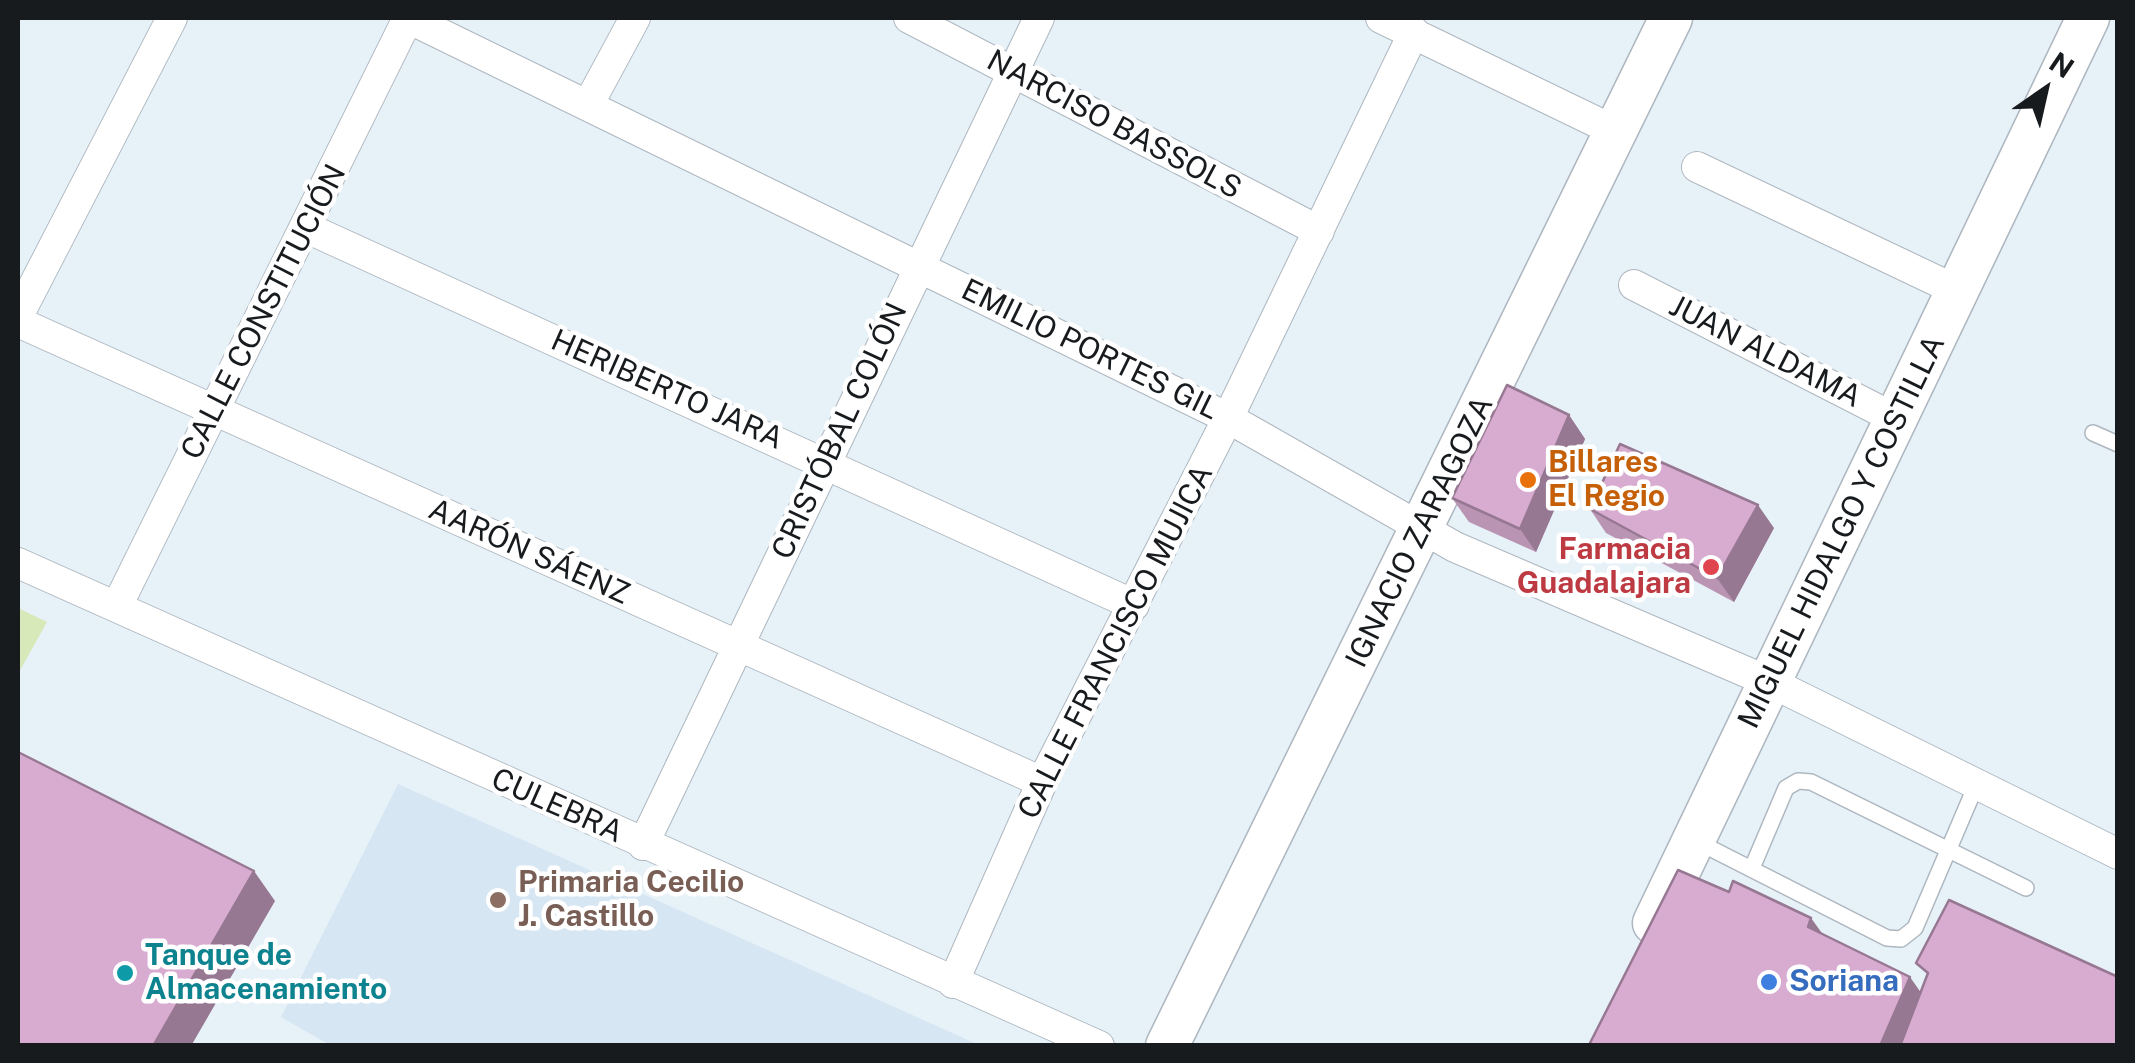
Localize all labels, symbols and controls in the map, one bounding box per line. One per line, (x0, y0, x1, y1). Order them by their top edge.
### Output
north arrow (1995, 40, 2095, 140)
street label: NARCISO BASSOLS (981, 43, 1247, 207)
text: N (2044, 45, 2080, 85)
street label: CALLE CONSTITUCIÓN (174, 159, 354, 465)
street label: EMILIO PORTES GIL (955, 272, 1225, 428)
street label: JUAN ALDAMA (1663, 288, 1867, 416)
street label: CRISTÓBAL COLÓN (765, 297, 915, 565)
street label: HERIBERTO JARA (545, 323, 789, 457)
street label: MIGUEL HIDALGO Y COSTILLA (1731, 330, 1953, 734)
street label: IGNACIO ZARAGOZA (1339, 391, 1501, 673)
place label: Billares El Regio (1548, 445, 1665, 516)
street label: CALLE FRANCISCO MUJICA (1011, 459, 1221, 825)
marker: Billares El Regio (1517, 469, 1539, 491)
street label: AARÓN SÁENZ (423, 492, 635, 612)
place label: Farmacia Guadalajara (1517, 532, 1691, 602)
marker: Farmacia Guadalajara (1700, 556, 1722, 578)
street label: CULEBRA (486, 761, 628, 851)
place label: Primaria Cecilio J. Castillo (518, 865, 744, 936)
marker: Primaria Cecilio J. Castillo (487, 889, 509, 911)
place label: Tanque de Almacenamiento (145, 938, 387, 1008)
marker: Tanque de Almacenamiento (114, 962, 136, 984)
place label: Soriana (1789, 964, 1899, 1000)
marker: Soriana (1758, 971, 1780, 993)

